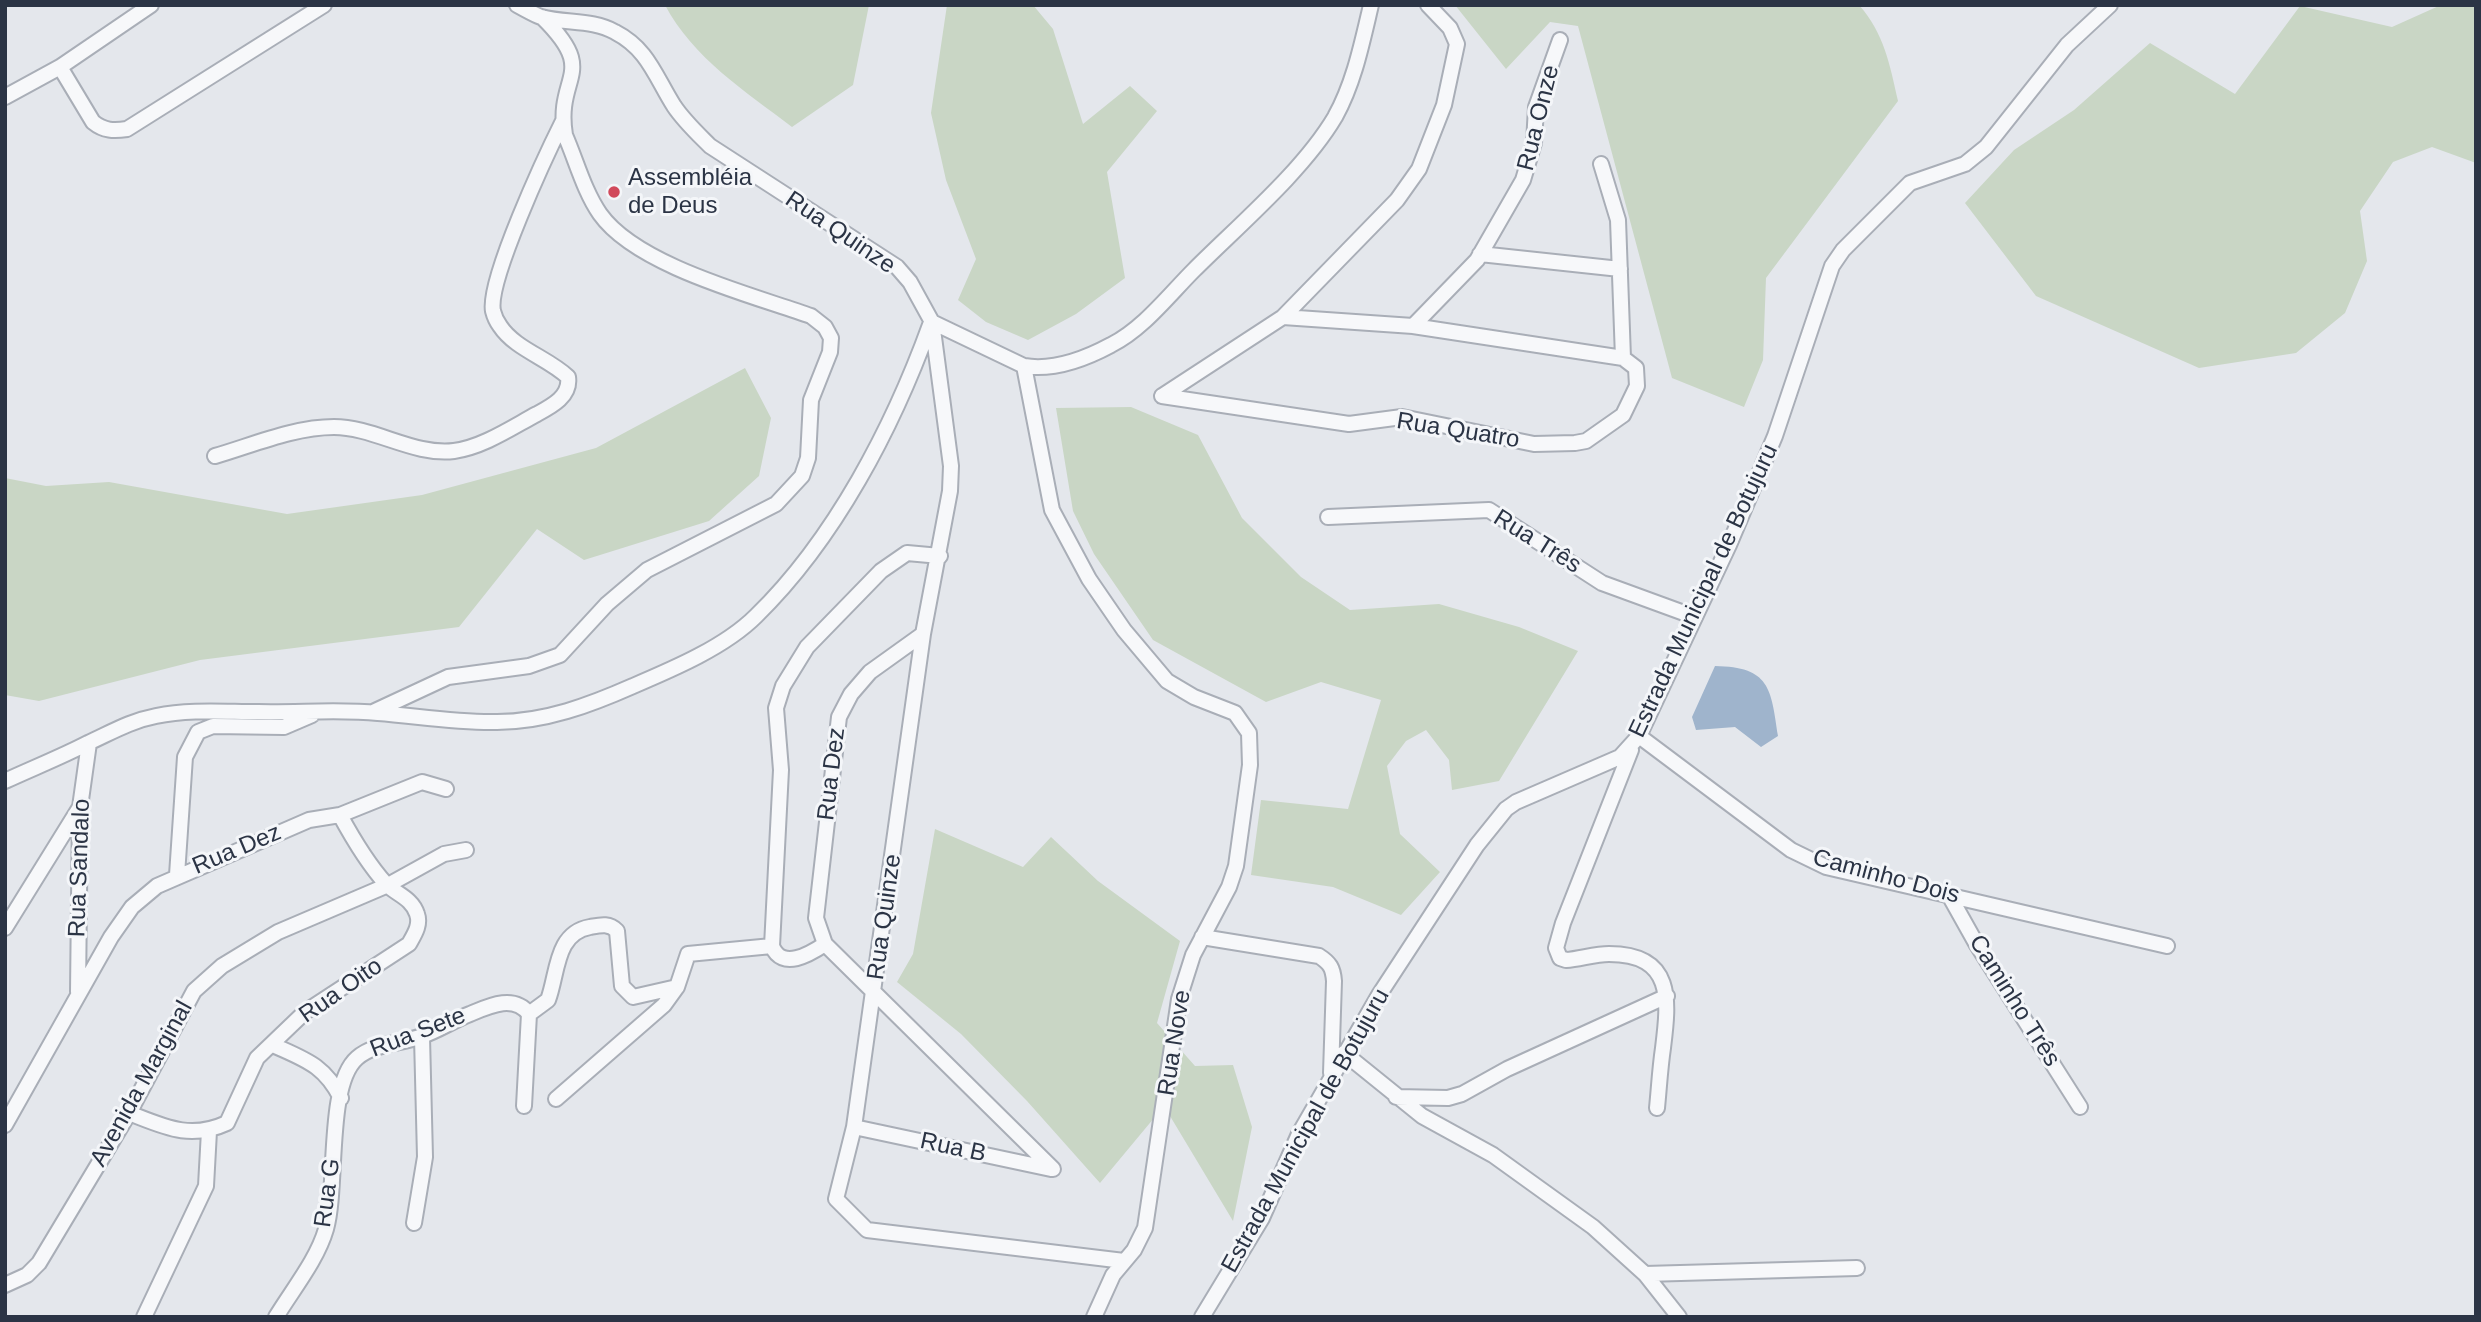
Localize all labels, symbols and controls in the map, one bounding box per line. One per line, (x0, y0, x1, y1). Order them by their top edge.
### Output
street label: Rua Onze (1512, 62, 1566, 174)
place label: Assembléia de Deus (628, 164, 752, 220)
marker: Assembléia de Deus (606, 184, 622, 200)
street label: Rua Quinze (779, 186, 901, 280)
street label: Rua Quatro (1394, 407, 1522, 455)
street label: Estrada Municipal de Botujuru (1623, 440, 1785, 742)
street label: Rua Três (1488, 504, 1586, 580)
street label: Rua Dez (812, 726, 852, 822)
street label: Rua Sandalo (63, 798, 97, 938)
street label: Rua Dez (188, 819, 286, 881)
street label: Caminho Dois (1809, 844, 1963, 910)
street label: Rua Quinze (862, 852, 908, 982)
street label: Caminho Três (1962, 930, 2066, 1072)
street label: Rua Oito (294, 952, 388, 1030)
street label: Estrada Municipal de Botujuru (1216, 984, 1396, 1278)
street label: Rua Nove (1152, 988, 1198, 1098)
street label: Avenida Marginal (85, 996, 199, 1172)
street label: Rua Sete (366, 1002, 470, 1064)
street label: Rua B (917, 1127, 989, 1169)
street label: Rua G (309, 1157, 347, 1229)

